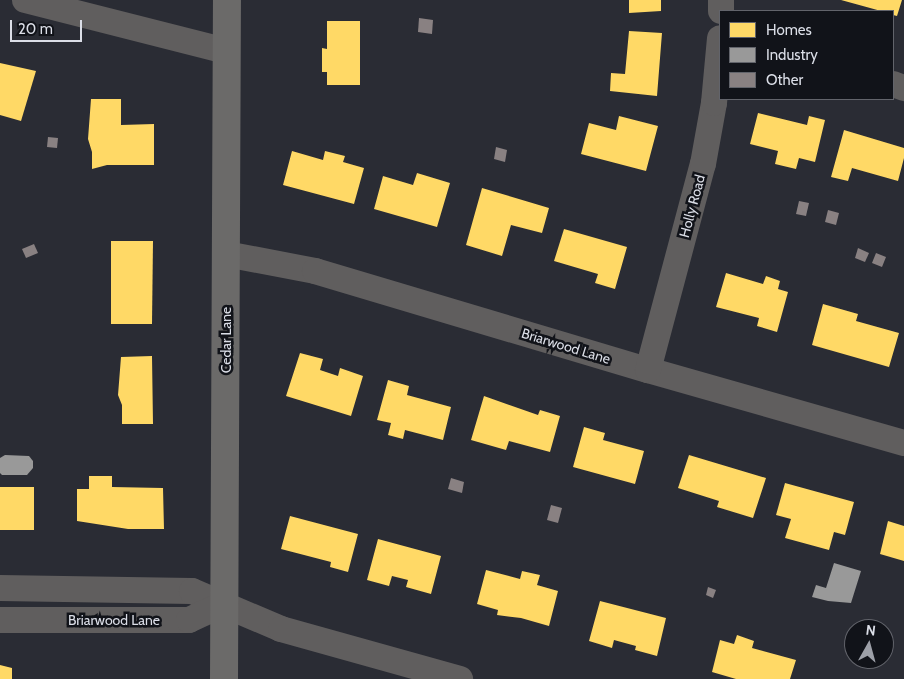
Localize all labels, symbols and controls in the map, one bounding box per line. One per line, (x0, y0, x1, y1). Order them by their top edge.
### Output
scale bar (12, 10, 85, 42)
legend (719, 10, 894, 100)
text: 20 m (18, 20, 53, 38)
text: Homes (766, 21, 812, 39)
text: Industry (766, 46, 818, 64)
text: Other (766, 71, 803, 89)
street label: Holly Road (676, 173, 708, 239)
street label: Cedar Lane (218, 307, 234, 373)
street label: Briarwood Lane (520, 325, 612, 367)
street label: Briarwood Lane (68, 612, 160, 628)
north arrow (844, 619, 894, 669)
text: N (865, 621, 877, 640)

